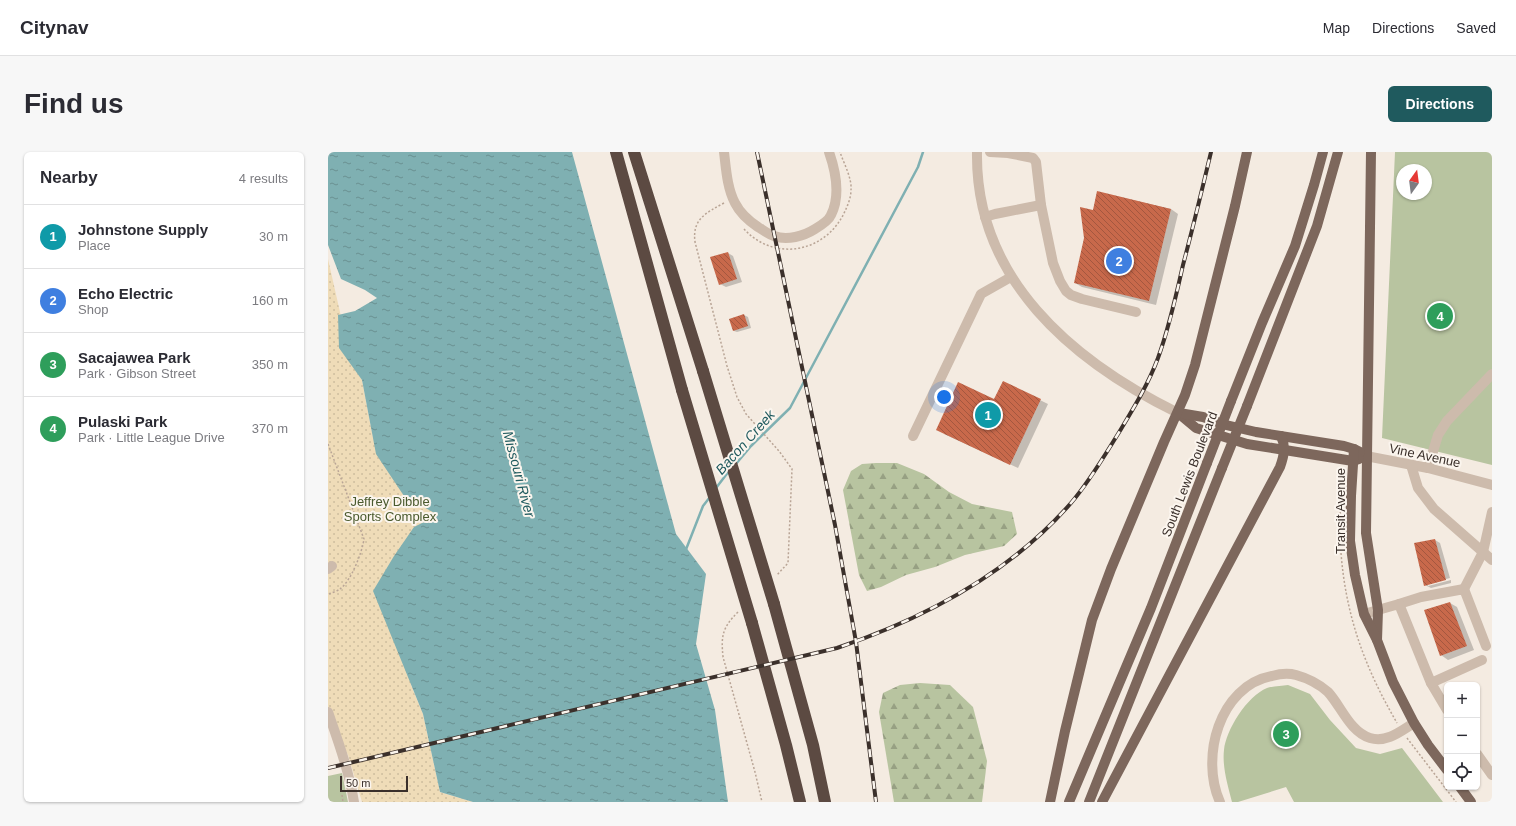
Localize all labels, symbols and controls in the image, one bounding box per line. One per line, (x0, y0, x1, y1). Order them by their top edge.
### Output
text: Citynav (20, 17, 89, 38)
text: Map (1323, 20, 1350, 36)
text: Directions (1372, 20, 1434, 36)
text: Saved (1456, 20, 1496, 36)
button: Directions (1388, 86, 1492, 122)
text: Find us (24, 88, 124, 119)
north arrow (1396, 164, 1432, 200)
text: Nearby (40, 168, 98, 187)
text: 4 results (239, 171, 288, 186)
text: Johnstone Supply (78, 221, 208, 238)
text: 1 (49, 229, 57, 244)
text: 30 m (259, 229, 288, 244)
text: Place (78, 238, 111, 253)
pin: 2 (1106, 246, 1132, 276)
text: Echo Electric (78, 285, 173, 302)
text: 2 (49, 293, 57, 308)
text: 160 m (252, 293, 288, 308)
pin: 4 (1427, 301, 1453, 331)
text: Shop (78, 302, 108, 317)
text: Sacajawea Park (78, 349, 191, 366)
text: 3 (49, 357, 57, 372)
text: 350 m (252, 357, 288, 372)
text: Park · Gibson Street (78, 366, 196, 381)
your location (934, 387, 954, 407)
pin: 1 (975, 400, 1001, 430)
water label: Bacon Creek (712, 406, 779, 477)
street label: South Lewis Boulevard (1159, 409, 1220, 539)
text: Pulaski Park (78, 413, 167, 430)
text: 4 (49, 421, 57, 436)
text: 370 m (252, 421, 288, 436)
water label: Missouri River (500, 429, 539, 520)
text: Park · Little League Drive (78, 430, 225, 445)
street label: Vine Avenue (1388, 441, 1462, 470)
street label: Transit Avenue (1333, 468, 1348, 554)
park label: Jeffrey Dibble Sports Complex (344, 494, 437, 524)
map controls (1444, 682, 1480, 790)
button: + (1444, 682, 1480, 718)
button: − (1444, 718, 1480, 754)
pin: 3 (1273, 719, 1299, 749)
button: locate (1444, 754, 1480, 790)
scale bar (340, 774, 408, 793)
text: 50 m (346, 777, 370, 789)

